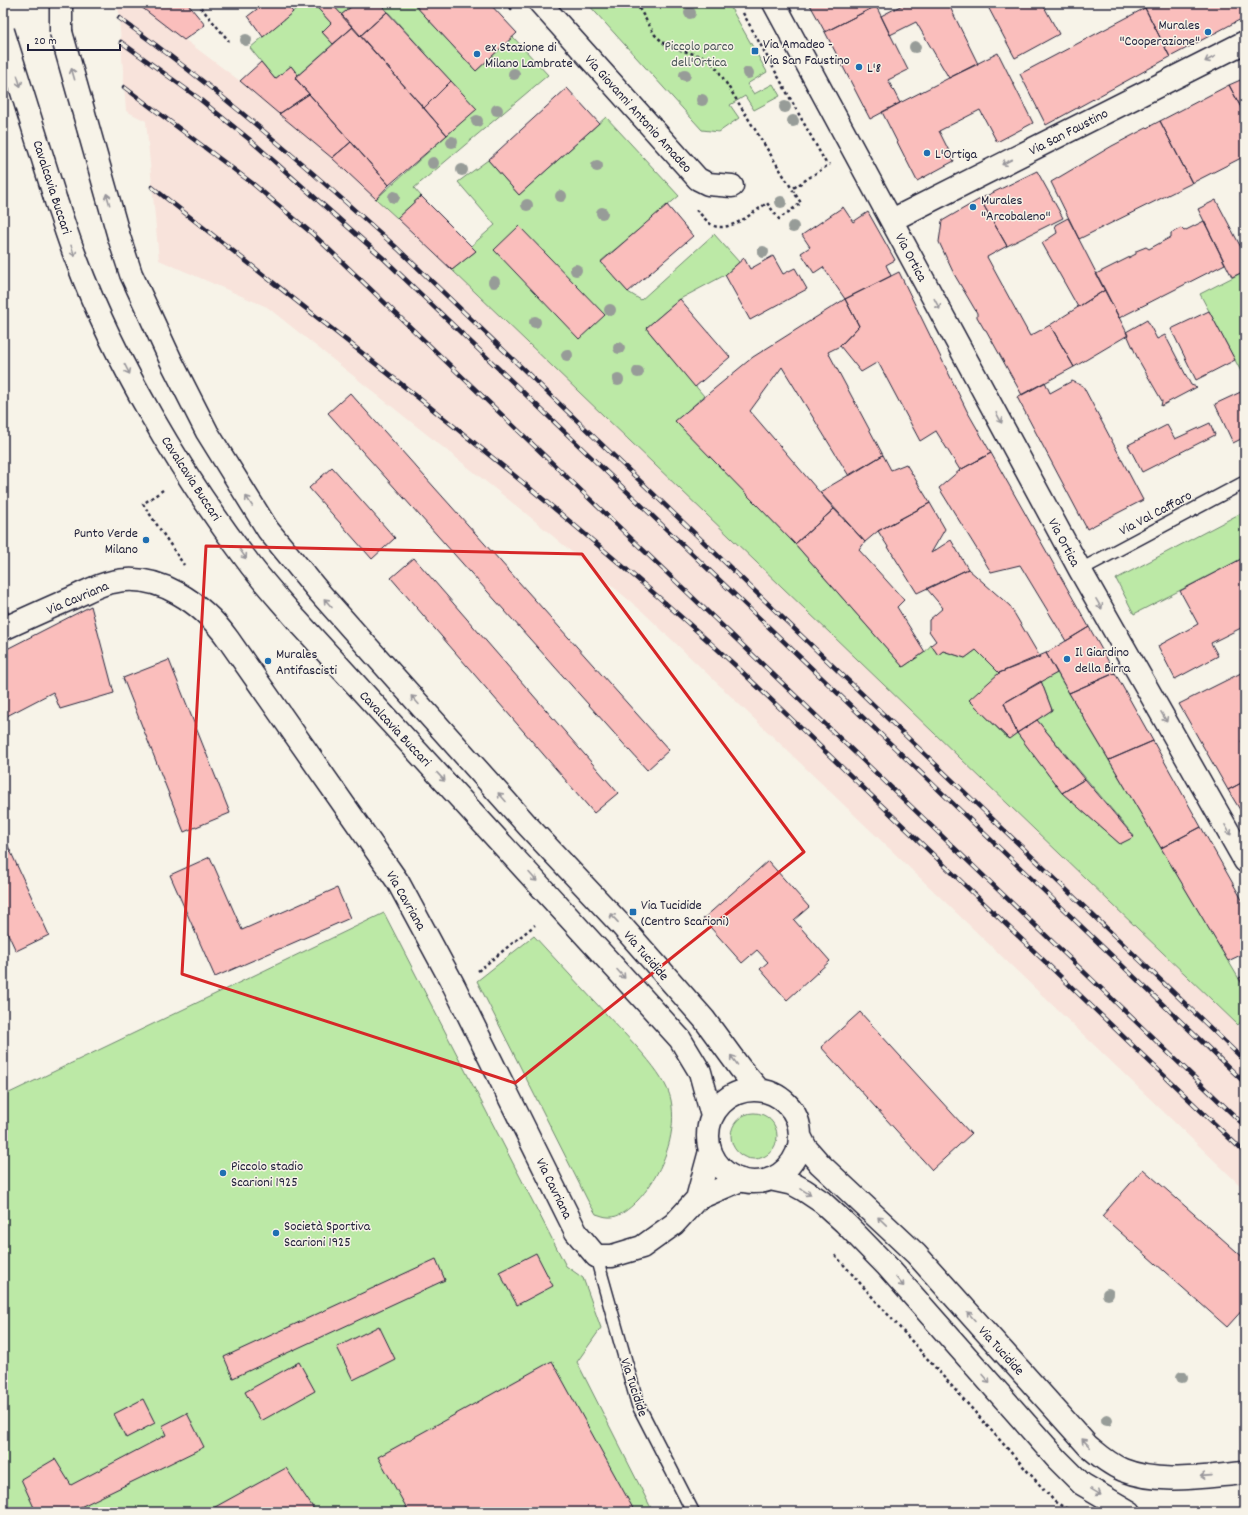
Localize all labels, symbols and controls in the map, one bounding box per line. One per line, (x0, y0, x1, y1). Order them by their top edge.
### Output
place label: Murales "Cooperazione" (1120, 16, 1200, 52)
scale bar (28, 26, 120, 52)
marker: Murales "Cooperazione" (1203, 27, 1213, 37)
text: 20 m (34, 33, 57, 50)
place label: Via Amadeo - Via San Faustino (763, 35, 850, 71)
park label: Piccolo parco dell'Ortica (664, 37, 734, 73)
place label: ex Stazione di Milano Lambrate (485, 38, 573, 74)
marker: Via Amadeo - Via San Faustino (750, 46, 760, 56)
marker: ex Stazione di Milano Lambrate (472, 49, 482, 59)
street label: Via Giovanni Antonio Amadeo (579, 51, 696, 178)
one-way arrow (1204, 56, 1216, 64)
place label: L'8 (867, 59, 881, 79)
marker: L'8 (854, 62, 864, 72)
one-way arrow (69, 68, 76, 81)
one-way arrow (16, 74, 23, 87)
street label: Via San Faustino (1026, 104, 1112, 161)
street label: Cavalcavia Buccari (26, 138, 76, 238)
place label: L'Ortiga (935, 145, 978, 165)
marker: L'Ortiga (922, 148, 932, 158)
one-way arrow (1001, 159, 1013, 166)
place label: Murales "Arcobaleno" (981, 191, 1050, 227)
one-way arrow (104, 193, 111, 206)
marker: Murales "Arcobaleno" (968, 202, 978, 212)
street label: Via Ortica (889, 230, 932, 286)
one-way arrow (70, 245, 78, 257)
one-way arrow (933, 298, 941, 310)
one-way arrow (124, 363, 132, 375)
one-way arrow (995, 412, 1003, 424)
street label: Cavalcavia Buccari (155, 433, 226, 526)
street label: Via Val Caffaro (1116, 486, 1196, 541)
one-way arrow (245, 496, 253, 507)
street label: Via Ortica (1042, 515, 1085, 571)
place label: Punto Verde Milano (74, 524, 138, 560)
marker: Punto Verde Milano (141, 535, 151, 545)
one-way arrow (239, 549, 247, 560)
street label: Via Cavriana (44, 577, 112, 621)
one-way arrow (324, 598, 333, 609)
one-way arrow (1096, 598, 1104, 610)
place label: Il Giardino della Birra (1075, 643, 1131, 679)
place label: Murales Antifascisti (276, 645, 337, 681)
marker: Il Giardino della Birra (1062, 654, 1072, 664)
marker: Murales Antifascisti (263, 656, 273, 666)
street label: Cavalcavia Buccari (354, 687, 436, 772)
one-way arrow (411, 696, 420, 706)
one-way arrow (1160, 711, 1168, 723)
one-way arrow (436, 771, 445, 781)
one-way arrow (497, 792, 507, 802)
one-way arrow (1224, 824, 1232, 836)
street label: Via Cavriana (380, 868, 431, 935)
one-way arrow (529, 872, 538, 883)
place label: Via Tucidide (Centro Scarioni) (641, 896, 729, 932)
marker: Via Tucidide (Centro Scarioni) (628, 907, 638, 917)
one-way arrow (609, 913, 619, 923)
street label: Via Tucidide (618, 927, 673, 986)
one-way arrow (616, 968, 625, 979)
one-way arrow (730, 1054, 738, 1065)
street label: Via Cavriana (530, 1155, 577, 1223)
place label: Piccolo stadio Scarioni 1925 (231, 1157, 303, 1193)
marker: Piccolo stadio Scarioni 1925 (218, 1168, 228, 1178)
one-way arrow (800, 1188, 812, 1196)
one-way arrow (877, 1216, 887, 1226)
place label: Società Sportiva Scarioni 1925 (284, 1217, 371, 1253)
marker: Società Sportiva Scarioni 1925 (271, 1228, 281, 1238)
one-way arrow (895, 1276, 904, 1287)
one-way arrow (967, 1311, 976, 1321)
street label: Via Tucidide (973, 1322, 1028, 1381)
street label: Via Tucidide (614, 1356, 652, 1420)
one-way arrow (981, 1374, 990, 1385)
one-way arrow (1081, 1438, 1091, 1448)
one-way arrow (1200, 1472, 1213, 1479)
one-way arrow (1089, 1488, 1101, 1496)

